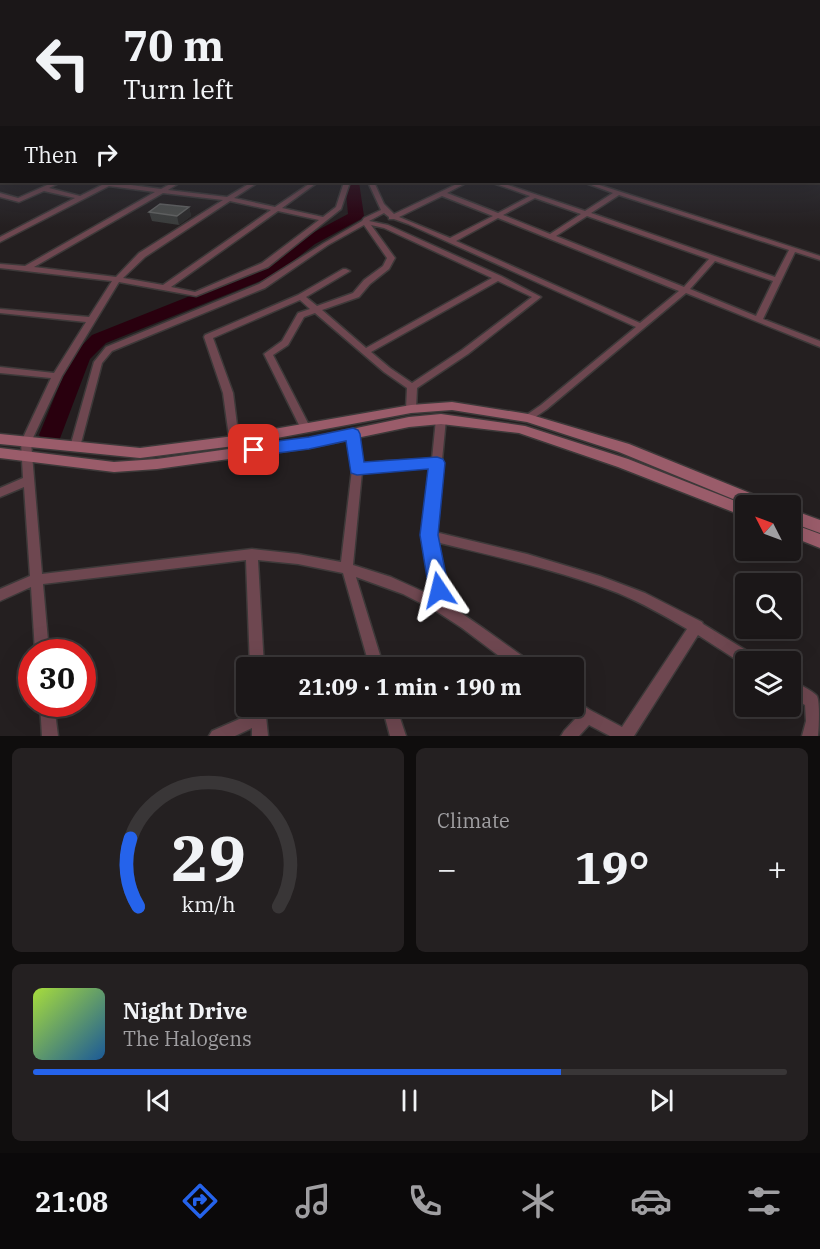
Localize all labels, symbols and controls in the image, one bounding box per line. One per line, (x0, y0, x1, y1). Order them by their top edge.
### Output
text: 70 m (123, 18, 224, 73)
icon: left (24, 24, 102, 102)
text: Turn left (123, 71, 234, 106)
icon: right (90, 138, 123, 171)
text: Then (24, 140, 78, 169)
pin (228, 424, 279, 475)
icon: arrive (237, 433, 270, 466)
north arrow (735, 495, 801, 561)
map controls (735, 495, 801, 717)
position arrow (407, 558, 471, 622)
button: search (735, 573, 801, 639)
speed limit sign: 30 (18, 639, 96, 717)
button: layers (735, 651, 801, 717)
text: 21:09 · 1 min · 190 m (298, 672, 522, 701)
text: Climate (437, 807, 510, 834)
text: 29 (171, 817, 245, 898)
text: 19° (574, 838, 650, 896)
text: − (437, 847, 457, 890)
text: + (767, 847, 787, 890)
text: km/h (181, 890, 235, 918)
text: Night Drive (123, 996, 248, 1025)
text: The Halogens (123, 1025, 252, 1052)
icon: previous (142, 1084, 175, 1117)
icon: pause (393, 1084, 426, 1117)
icon: next (645, 1084, 678, 1117)
icon: directions (179, 1180, 221, 1222)
icon: music (292, 1180, 334, 1222)
icon: phone (404, 1180, 446, 1222)
icon: climate (517, 1180, 559, 1222)
icon: car (630, 1180, 672, 1222)
icon: filters (743, 1180, 785, 1222)
text: 21:08 (35, 1184, 108, 1219)

